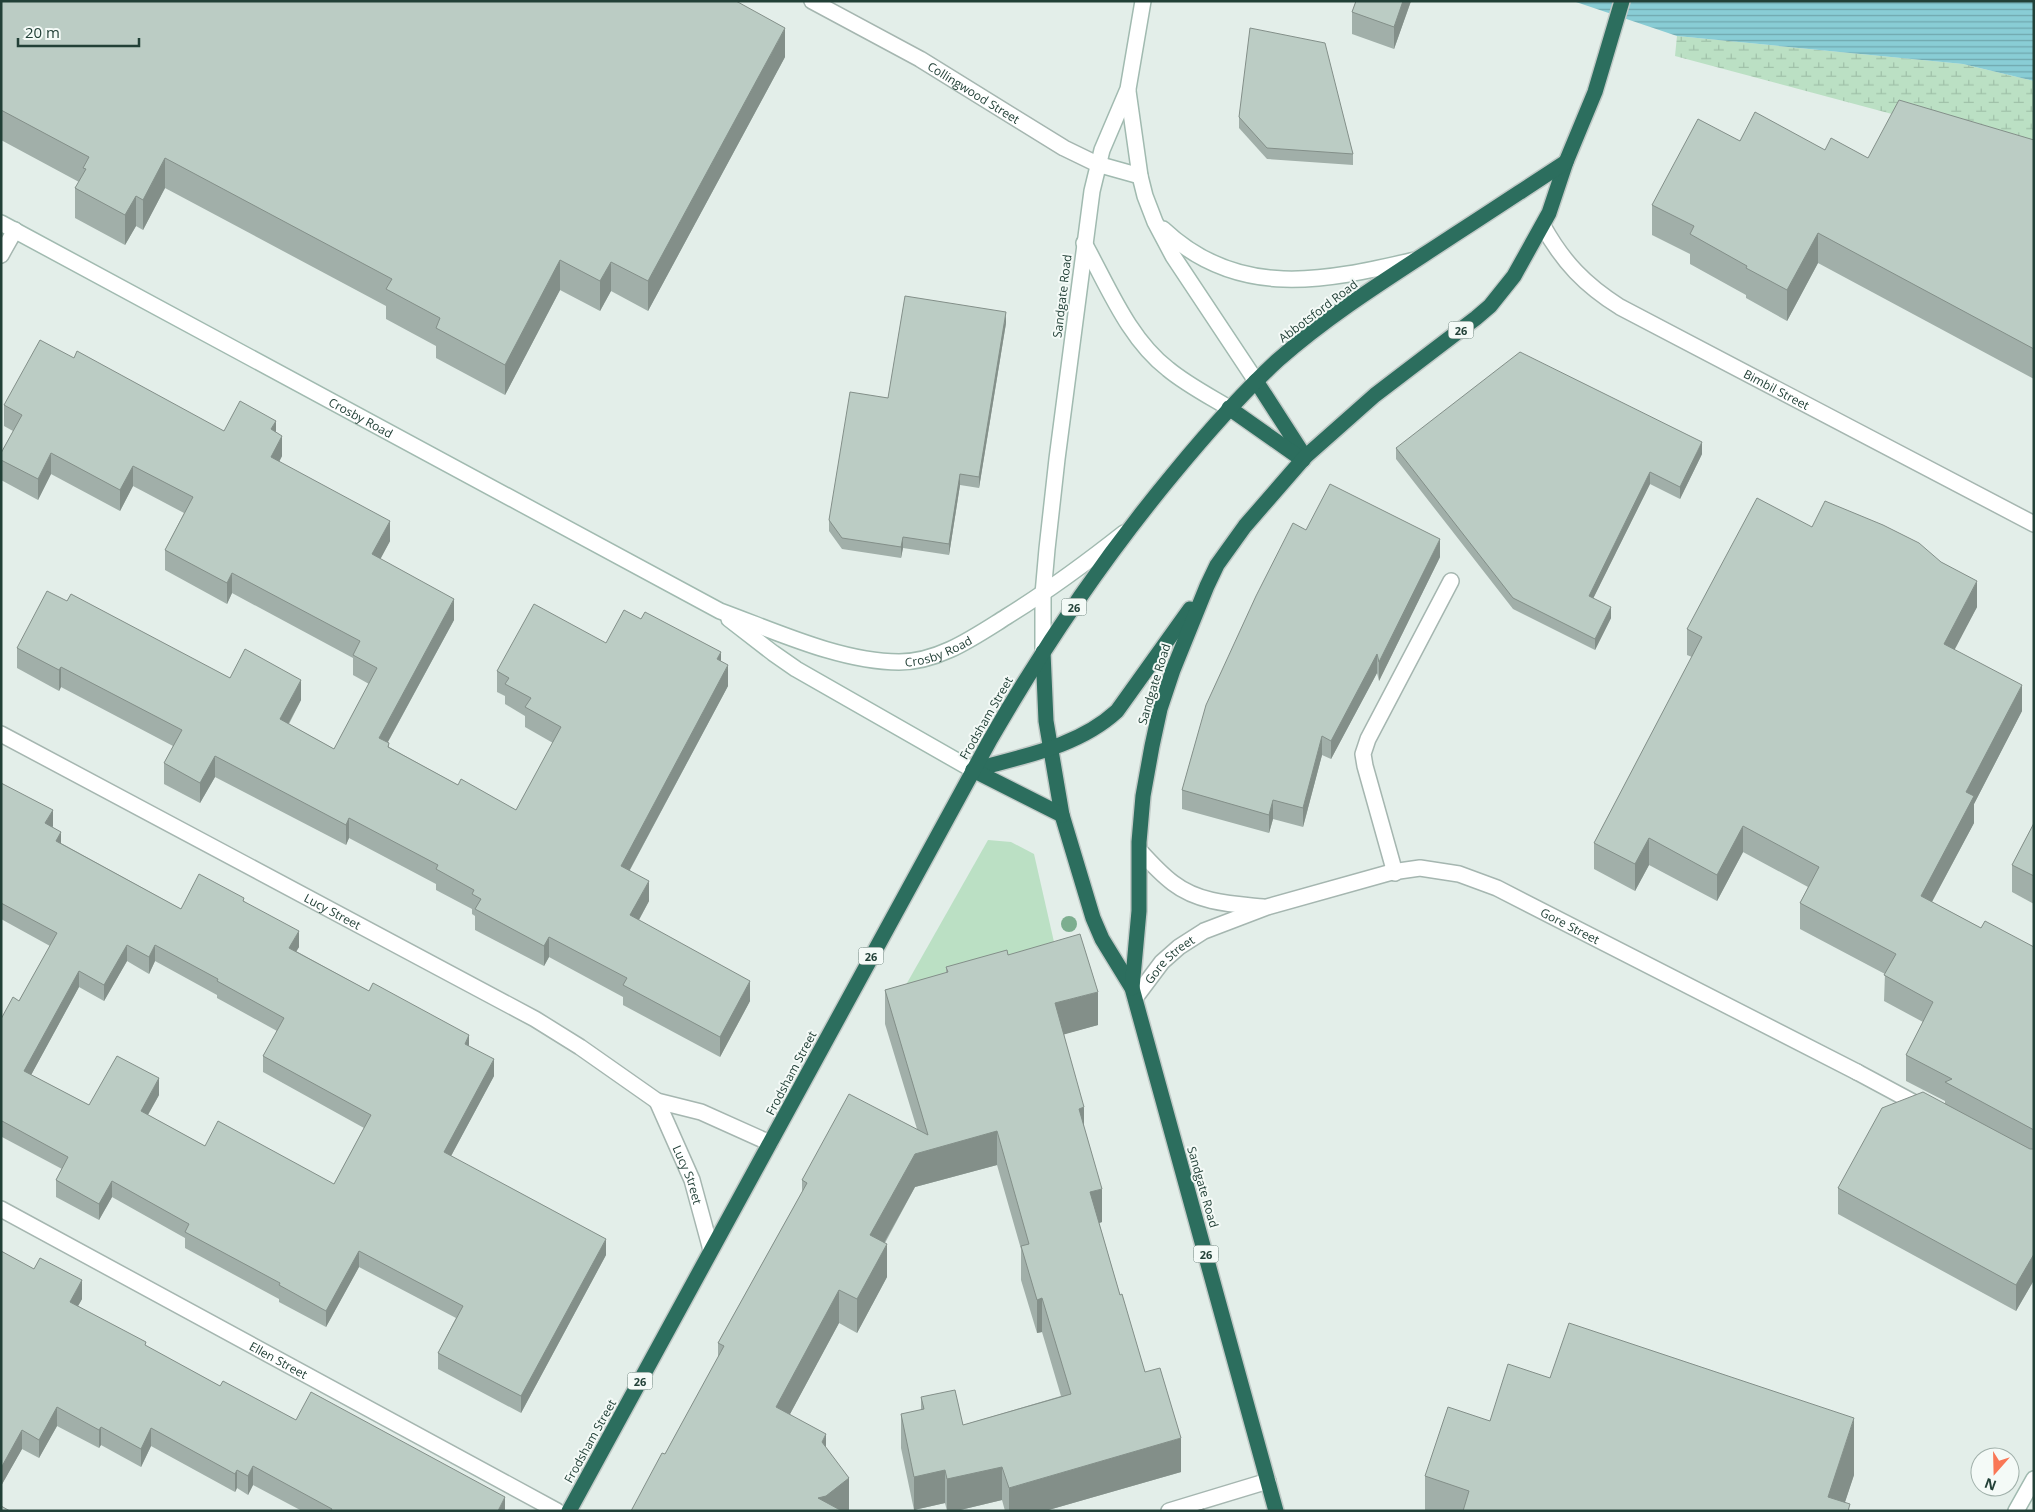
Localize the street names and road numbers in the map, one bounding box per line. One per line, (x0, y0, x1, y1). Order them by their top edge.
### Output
street label: Collingwood Street (925, 57, 1023, 127)
street label: Sandgate Road (1048, 253, 1076, 339)
street label: Abbotsford Road (1275, 276, 1361, 346)
road number: 26 (1448, 322, 1474, 338)
street label: Bimbil Street (1741, 365, 1813, 413)
street label: Crosby Road (326, 393, 396, 441)
road number: 26 (1062, 598, 1086, 616)
street label: Crosby Road (904, 631, 975, 670)
street label: Sandgate Road (1134, 641, 1174, 727)
street label: Frodsham Street (955, 673, 1017, 763)
street label: Lucy Street (301, 889, 364, 933)
street label: Gore Street (1538, 903, 1603, 948)
street label: Gore Street (1140, 931, 1197, 987)
road number: 26 (858, 948, 884, 964)
street label: Frodsham Street (762, 1028, 820, 1118)
street label: Lucy Street (669, 1142, 707, 1206)
street label: Sandgate Road (1183, 1144, 1223, 1230)
road number: 26 (1194, 1246, 1218, 1262)
street label: Ellen Street (247, 1337, 311, 1382)
road number: 26 (628, 1372, 652, 1390)
street label: Frodsham Street (560, 1396, 620, 1486)

